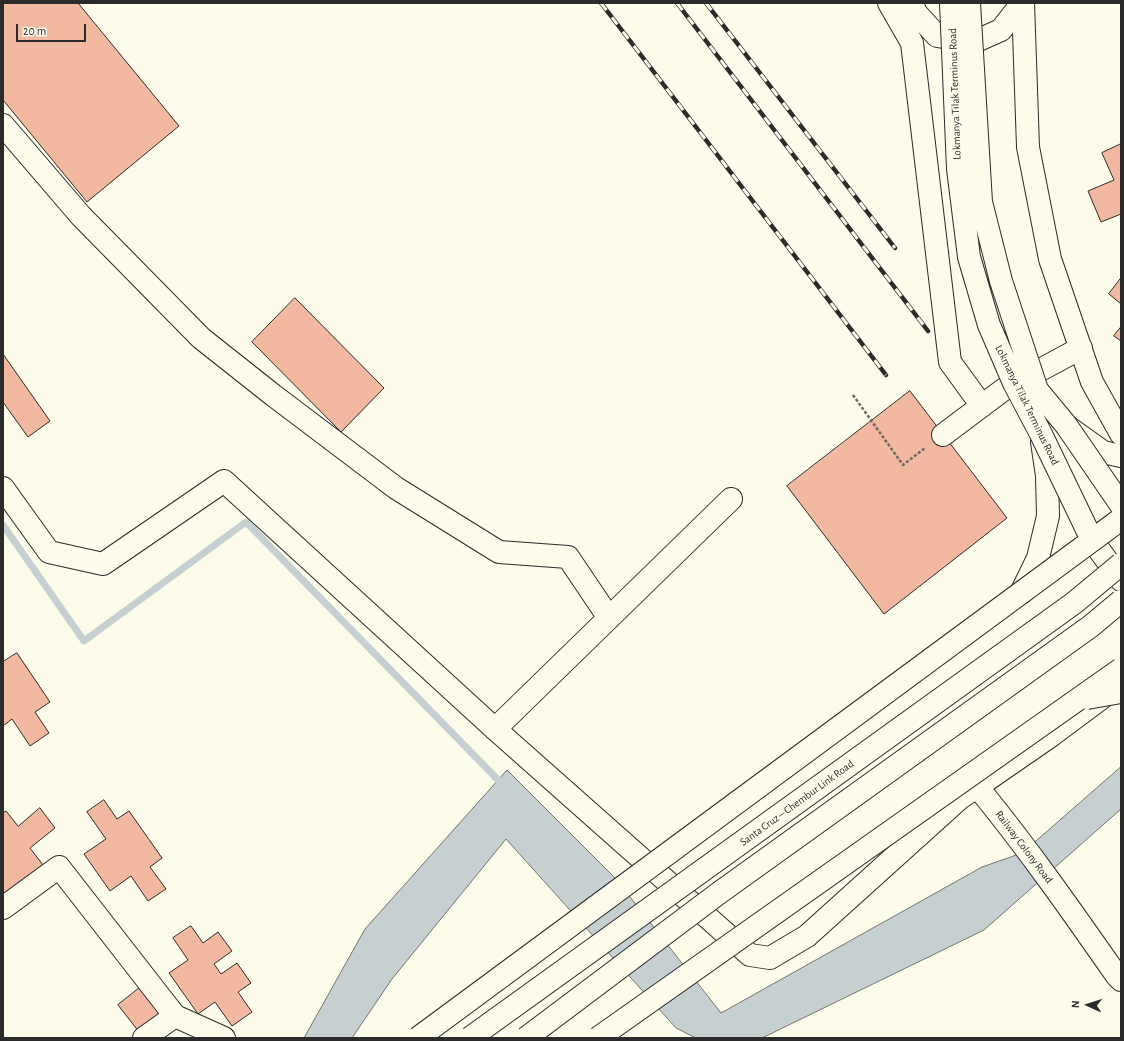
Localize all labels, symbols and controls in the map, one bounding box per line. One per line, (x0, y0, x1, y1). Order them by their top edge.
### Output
scale bar (18, 16, 88, 42)
text: 20 m (23, 25, 46, 37)
street label: Lokmanya Tilak Terminus Road (946, 28, 964, 160)
street label: Lokmanya Tilak Terminus Road (992, 343, 1062, 467)
street label: Santa Cruz – Chembur Link Road (737, 757, 857, 849)
street label: Railway Colony Road (992, 808, 1056, 886)
north arrow (1068, 985, 1108, 1025)
text: N (1070, 1000, 1081, 1008)

